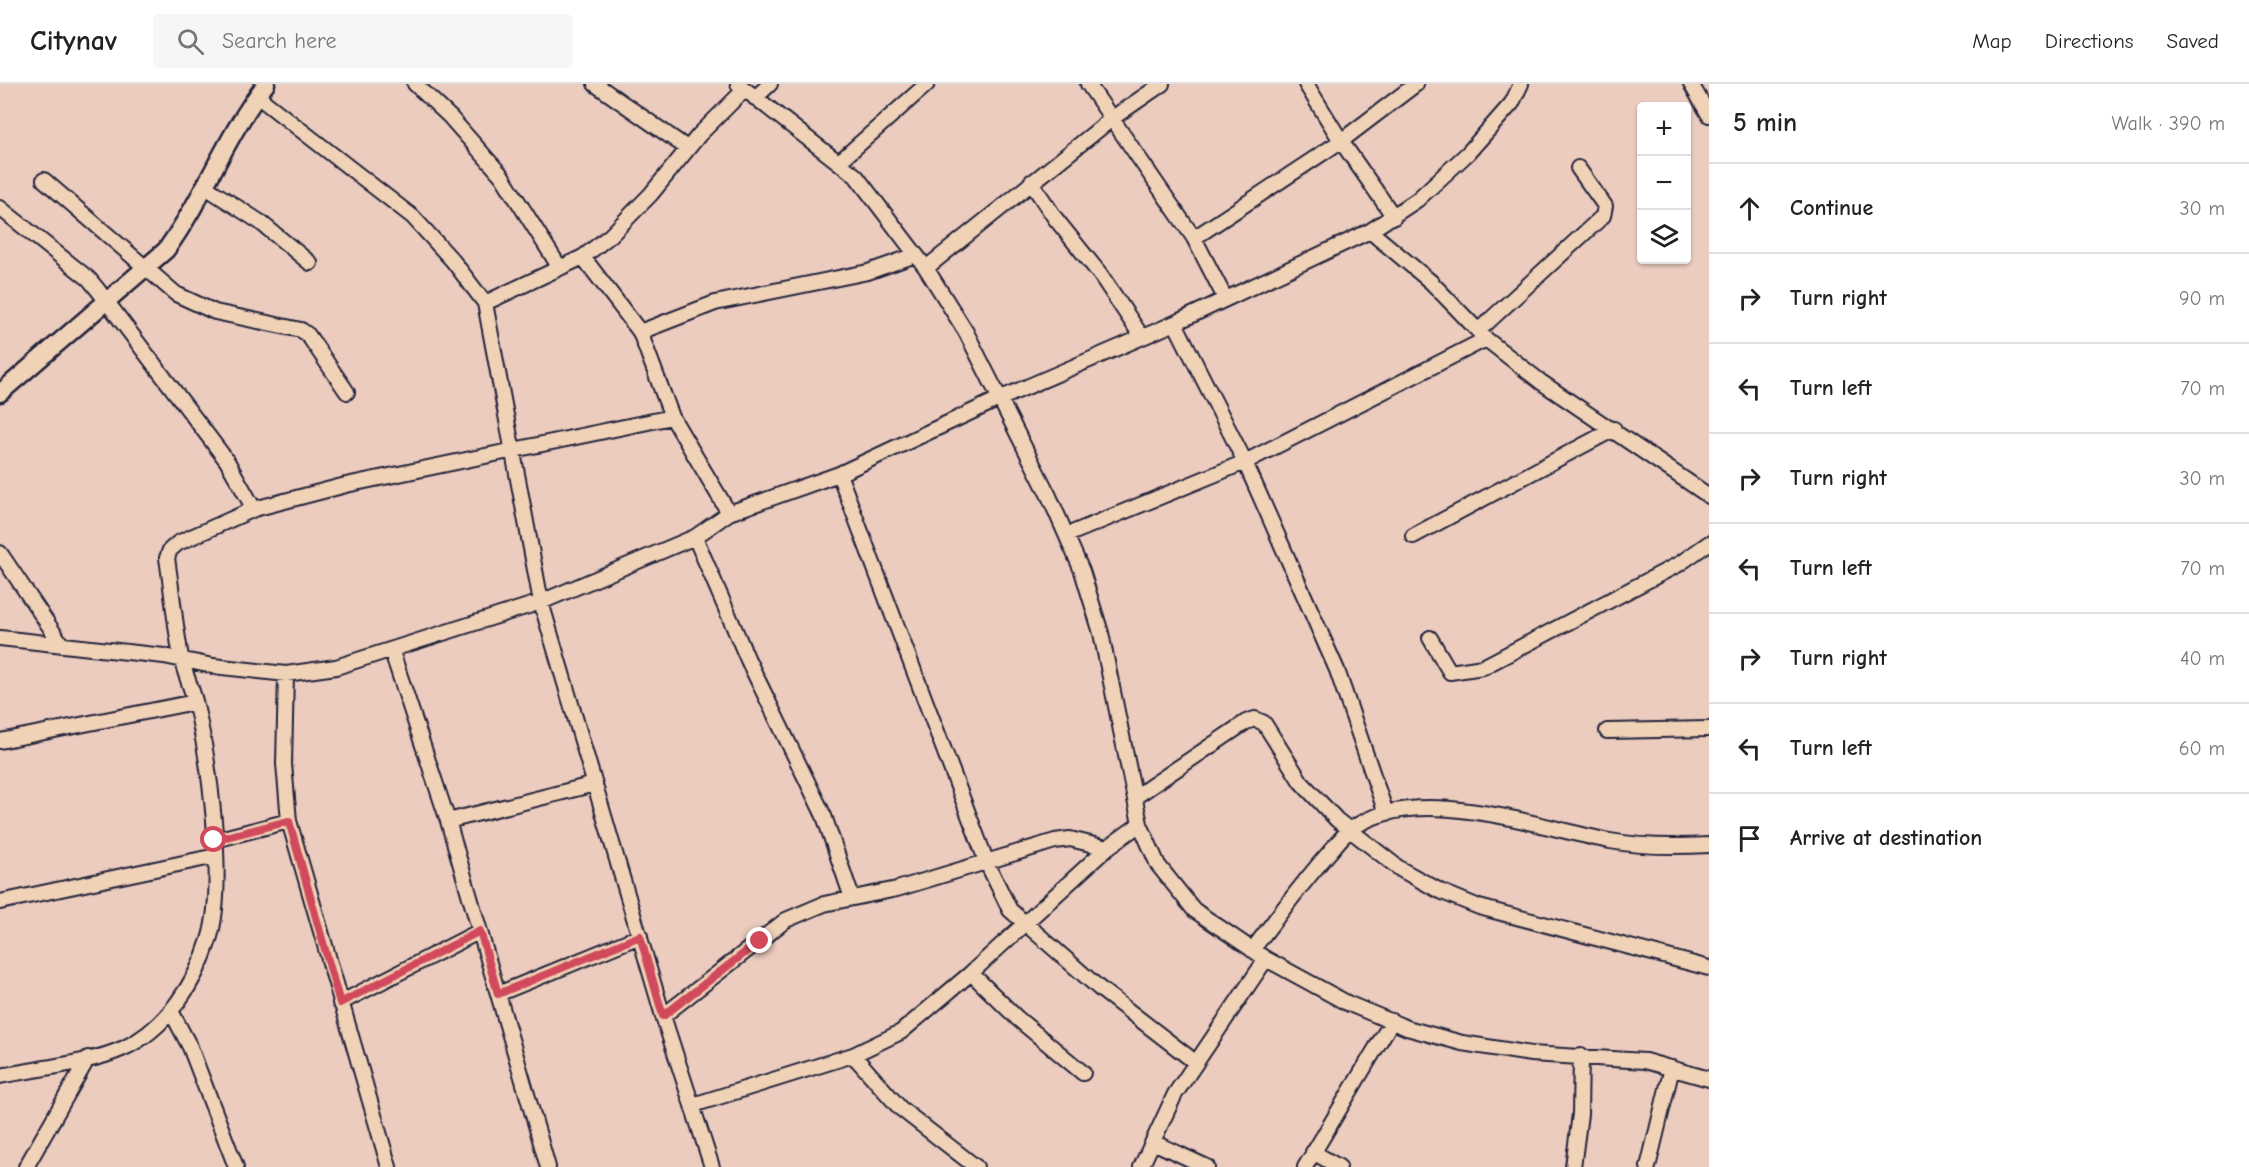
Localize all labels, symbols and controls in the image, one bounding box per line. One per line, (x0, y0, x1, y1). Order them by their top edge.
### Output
search box (153, 14, 573, 68)
text: Citynav (30, 25, 117, 57)
icon: search (174, 25, 207, 58)
text: Search here (222, 28, 336, 54)
text: Map (1972, 29, 2012, 53)
text: Directions (2045, 29, 2134, 53)
text: Saved (2167, 29, 2219, 53)
map controls (1637, 102, 1691, 264)
button: + (1637, 102, 1691, 156)
text: 5 min (1733, 108, 1797, 138)
text: Walk · 390 m (2112, 112, 2225, 135)
button: − (1637, 156, 1691, 210)
icon: ahead (1733, 192, 1766, 225)
text: Continue (1790, 195, 1873, 221)
text: 30 m (2179, 197, 2225, 220)
button: layers (1637, 210, 1691, 264)
icon: right (1733, 282, 1766, 315)
text: Turn right (1790, 285, 1887, 311)
text: 90 m (2179, 287, 2225, 310)
icon: left (1733, 372, 1766, 405)
text: Turn left (1790, 375, 1872, 401)
text: 70 m (2180, 377, 2225, 400)
icon: right (1733, 462, 1766, 495)
text: Turn right (1790, 465, 1887, 491)
text: 30 m (2179, 467, 2225, 490)
icon: left (1733, 552, 1766, 585)
text: Turn left (1790, 555, 1872, 581)
text: 70 m (2180, 557, 2225, 580)
icon: right (1733, 642, 1766, 675)
text: Turn right (1790, 645, 1887, 671)
text: 40 m (2180, 647, 2225, 670)
icon: left (1733, 732, 1766, 765)
text: Turn left (1790, 735, 1872, 761)
text: 60 m (2179, 737, 2225, 760)
icon: arrive (1733, 822, 1766, 855)
text: Arrive at destination (1790, 825, 1982, 851)
route start (200, 826, 226, 852)
route end (746, 927, 772, 953)

